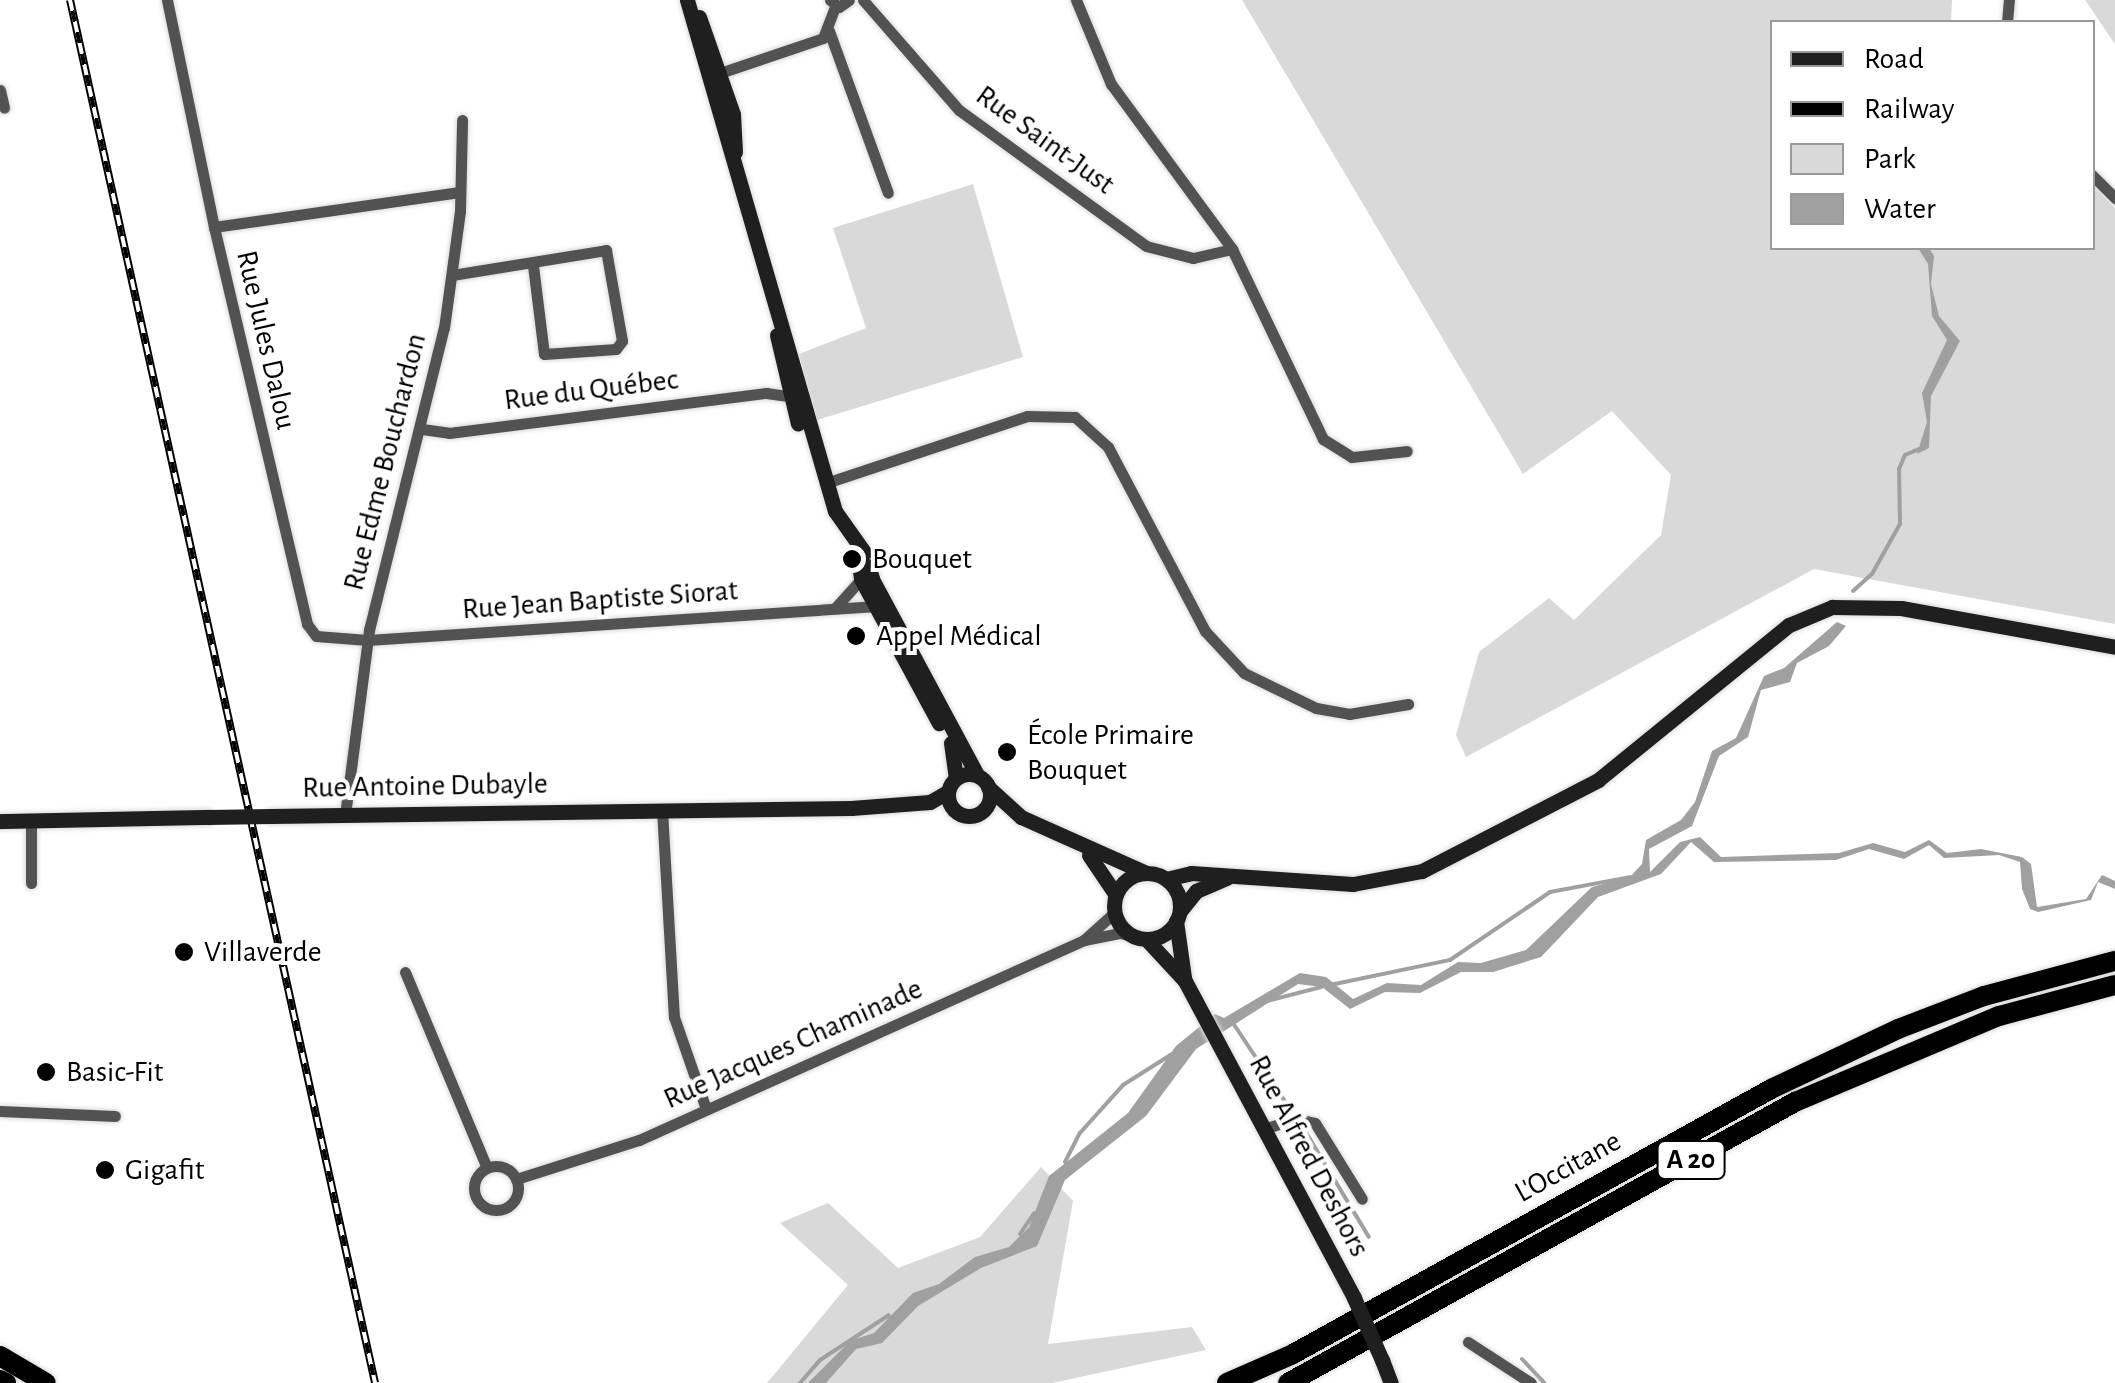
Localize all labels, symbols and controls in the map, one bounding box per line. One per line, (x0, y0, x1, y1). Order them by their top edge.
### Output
legend (1770, 20, 2095, 250)
text: Road (1864, 44, 1924, 74)
street label: Rue Saint-Just (969, 78, 1121, 202)
text: Railway (1864, 94, 1955, 124)
text: Park (1864, 144, 1916, 174)
text: Water (1864, 194, 1936, 224)
street label: Rue Jules Dalou (228, 247, 304, 433)
street label: Rue Edme Bouchardon (336, 330, 434, 594)
street label: Rue du Québec (502, 361, 680, 419)
place label: Bouquet (872, 541, 972, 577)
marker: Bouquet (841, 548, 863, 570)
street label: Rue Jean Baptiste Siorat (461, 572, 739, 628)
place label: Appel Médical (876, 618, 1042, 654)
marker: Appel Médical (845, 625, 867, 647)
place label: École Primaire Bouquet (1027, 717, 1194, 788)
marker: École Primaire Bouquet (996, 741, 1018, 763)
street label: Rue Antoine Dubayle (302, 766, 548, 806)
place label: Villaverde (204, 934, 322, 970)
marker: Villaverde (173, 941, 195, 963)
street label: Rue Jacques Chaminade (658, 971, 928, 1117)
street label: Rue Alfred Deshors (1241, 1049, 1377, 1263)
place label: Basic-Fit (66, 1054, 163, 1090)
marker: Basic-Fit (35, 1061, 57, 1083)
street label: L'Occitane (1509, 1123, 1627, 1211)
road number: A 20 (1656, 1137, 1726, 1183)
place label: Gigafit (125, 1152, 204, 1188)
marker: Gigafit (94, 1159, 116, 1181)

